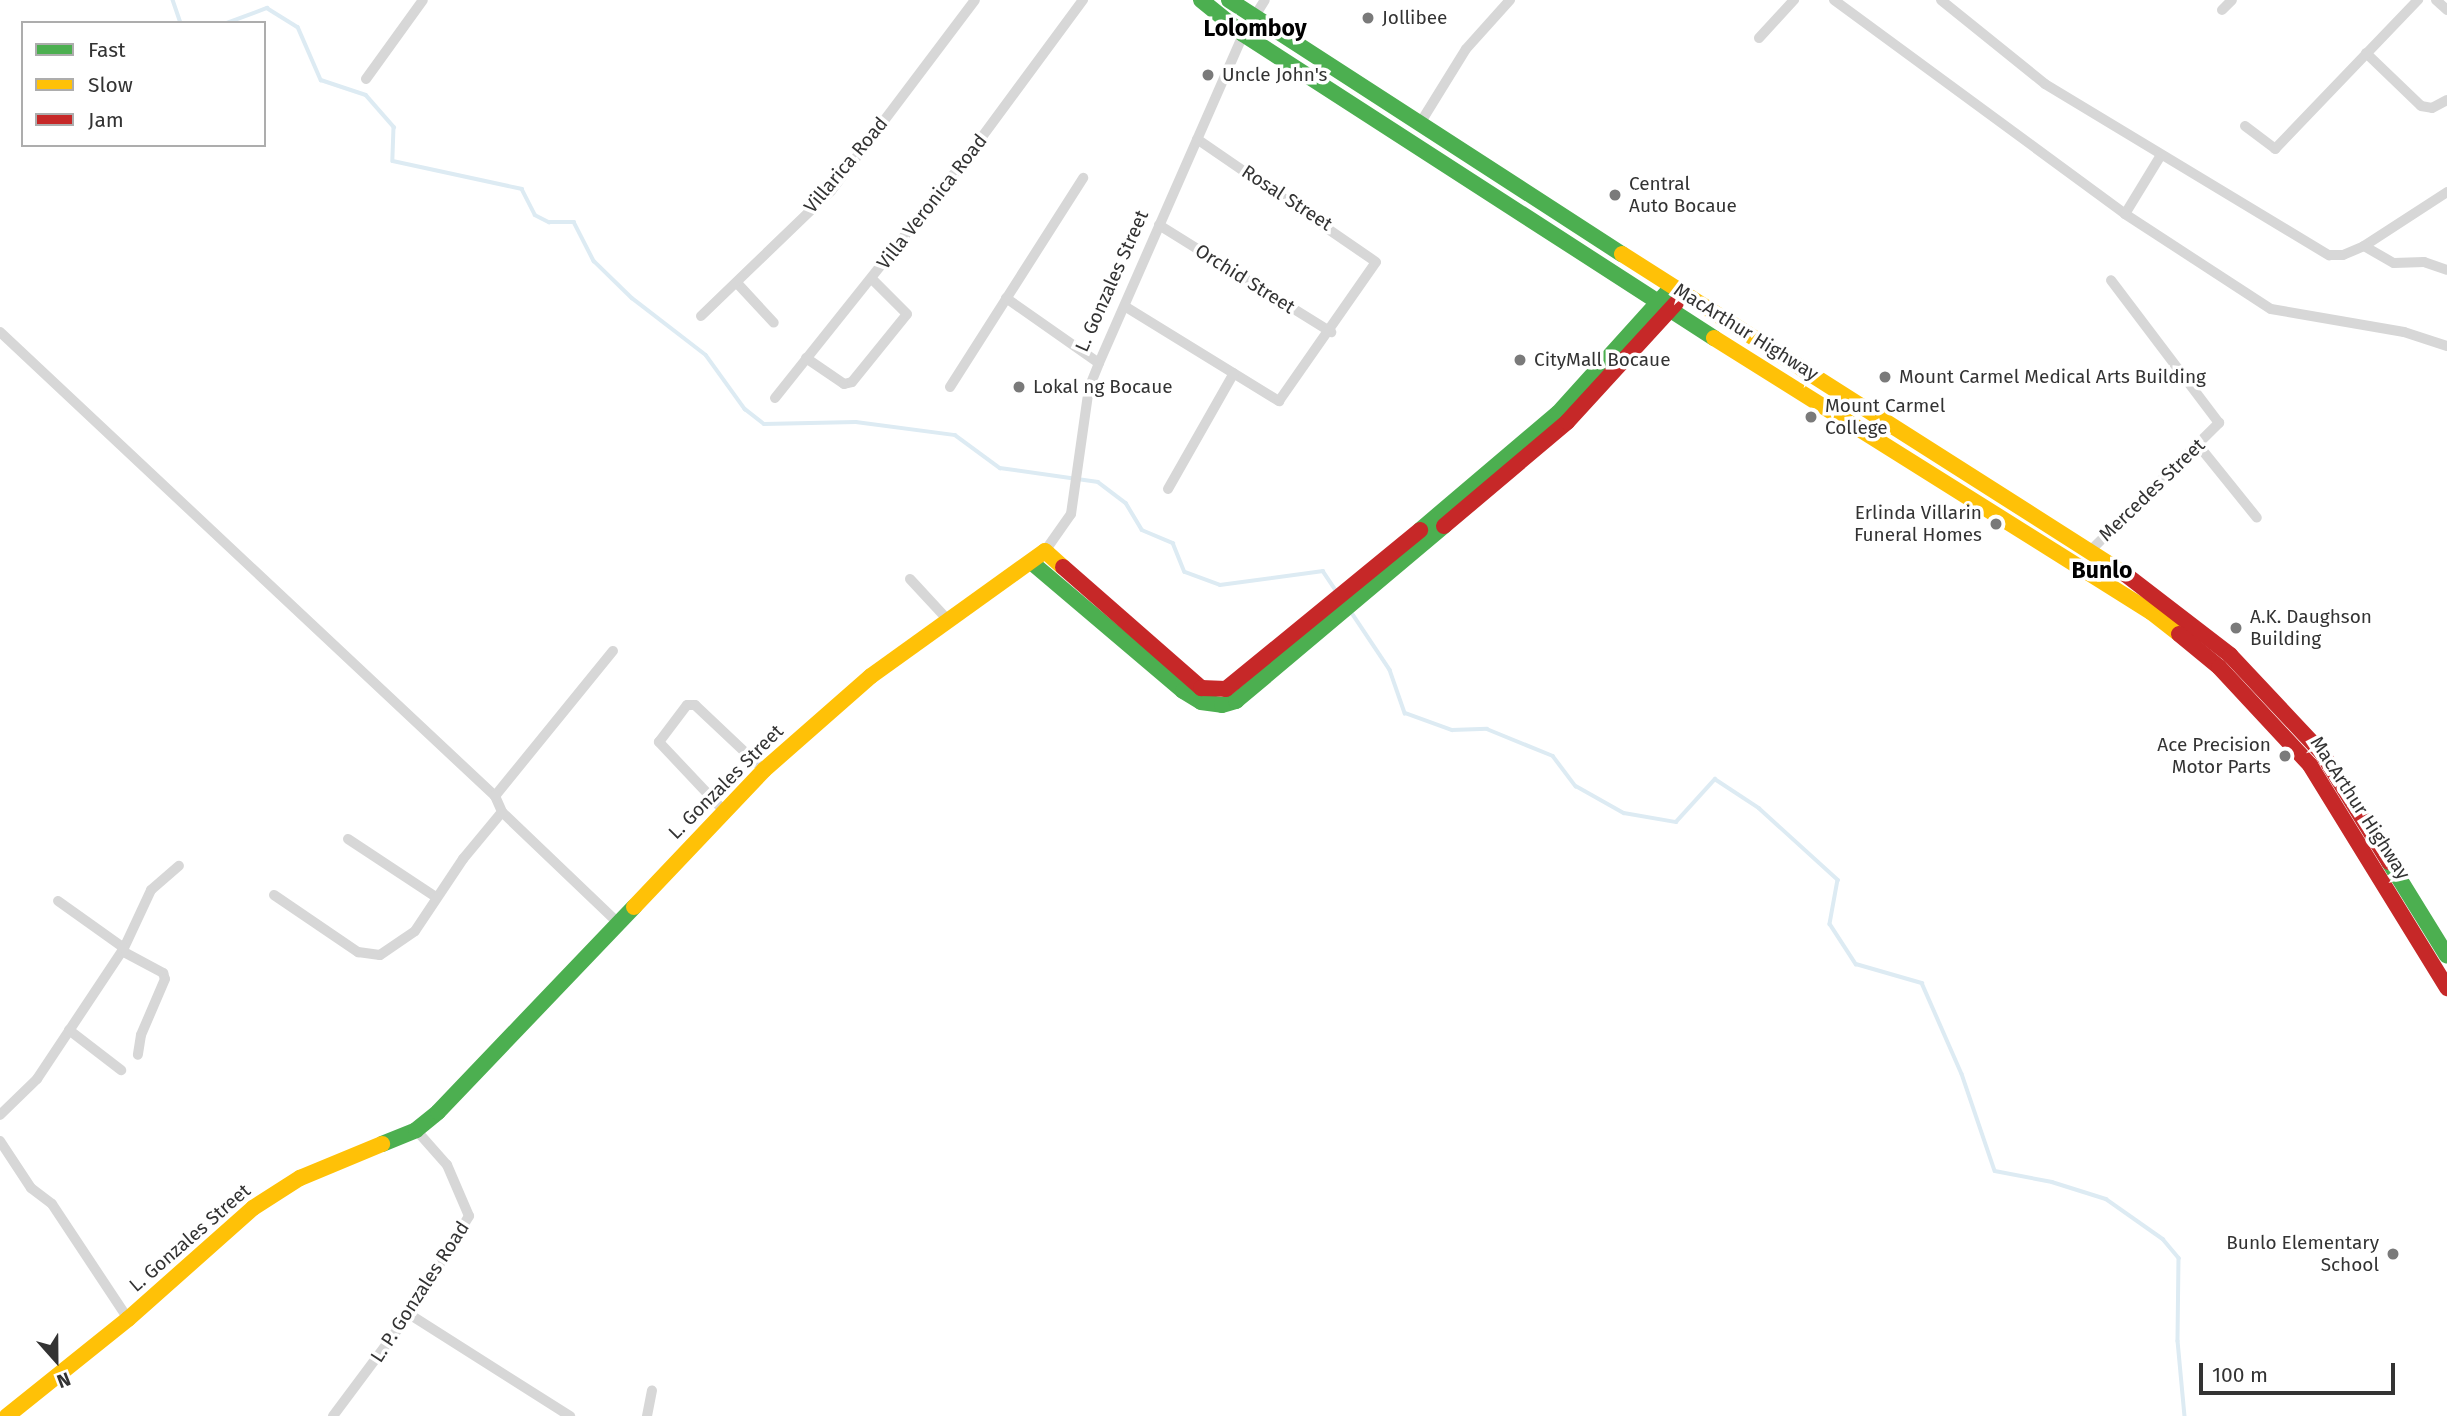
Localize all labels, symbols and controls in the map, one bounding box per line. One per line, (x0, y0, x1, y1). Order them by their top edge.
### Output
place label: Jollibee (1382, 7, 1447, 29)
marker: Jollibee (1360, 10, 1376, 26)
district label: Lolomboy (1203, 14, 1307, 42)
legend (21, 21, 266, 147)
text: Fast (88, 37, 126, 63)
place label: Uncle John's (1222, 64, 1327, 86)
marker: Uncle John's (1200, 67, 1216, 83)
text: Slow (88, 72, 133, 98)
text: Jam (88, 107, 124, 133)
street label: Villarica Road (799, 112, 893, 218)
street label: Villa Veronica Road (872, 130, 992, 274)
street label: Rosal Street (1237, 160, 1337, 236)
place label: Central Auto Bocaue (1629, 173, 1737, 217)
marker: Central Auto Bocaue (1607, 187, 1623, 203)
street label: L. Gonzales Street (1071, 207, 1153, 355)
street label: Orchid Street (1191, 239, 1299, 319)
street label: MacArthur Highway (1670, 278, 1822, 386)
place label: CityMall Bocaue (1534, 349, 1670, 371)
marker: CityMall Bocaue (1512, 352, 1528, 368)
place label: Mount Carmel Medical Arts Building (1899, 366, 2206, 388)
marker: Mount Carmel Medical Arts Building (1877, 369, 1893, 385)
place label: Lokal ng Bocaue (1033, 376, 1173, 398)
marker: Lokal ng Bocaue (1011, 379, 1027, 395)
place label: Mount Carmel College (1825, 395, 1945, 439)
marker: Mount Carmel College (1803, 409, 1819, 425)
street label: Mercedes Street (2094, 434, 2210, 546)
place label: Erlinda Villarin Funeral Homes (1854, 502, 1982, 546)
marker: Erlinda Villarin Funeral Homes (1988, 516, 2004, 532)
district label: Bunlo (2072, 556, 2132, 584)
place label: A.K. Daughson Building (2250, 606, 2372, 650)
marker: A.K. Daughson Building (2228, 620, 2244, 636)
street label: L. Gonzales Street (664, 720, 788, 844)
street label: MacArthur Highway (2305, 732, 2415, 884)
place label: Ace Precision Motor Parts (2157, 734, 2271, 778)
marker: Ace Precision Motor Parts (2277, 748, 2293, 764)
street label: L. Gonzales Street (125, 1179, 255, 1297)
street label: L. P. Gonzales Road (366, 1217, 474, 1367)
place label: Bunlo Elementary School (2226, 1232, 2379, 1276)
marker: Bunlo Elementary School (2385, 1246, 2401, 1262)
north arrow (21, 1325, 91, 1395)
scale bar (2202, 1350, 2398, 1394)
text: 100 m (2212, 1362, 2268, 1388)
text: N (54, 1367, 74, 1393)

